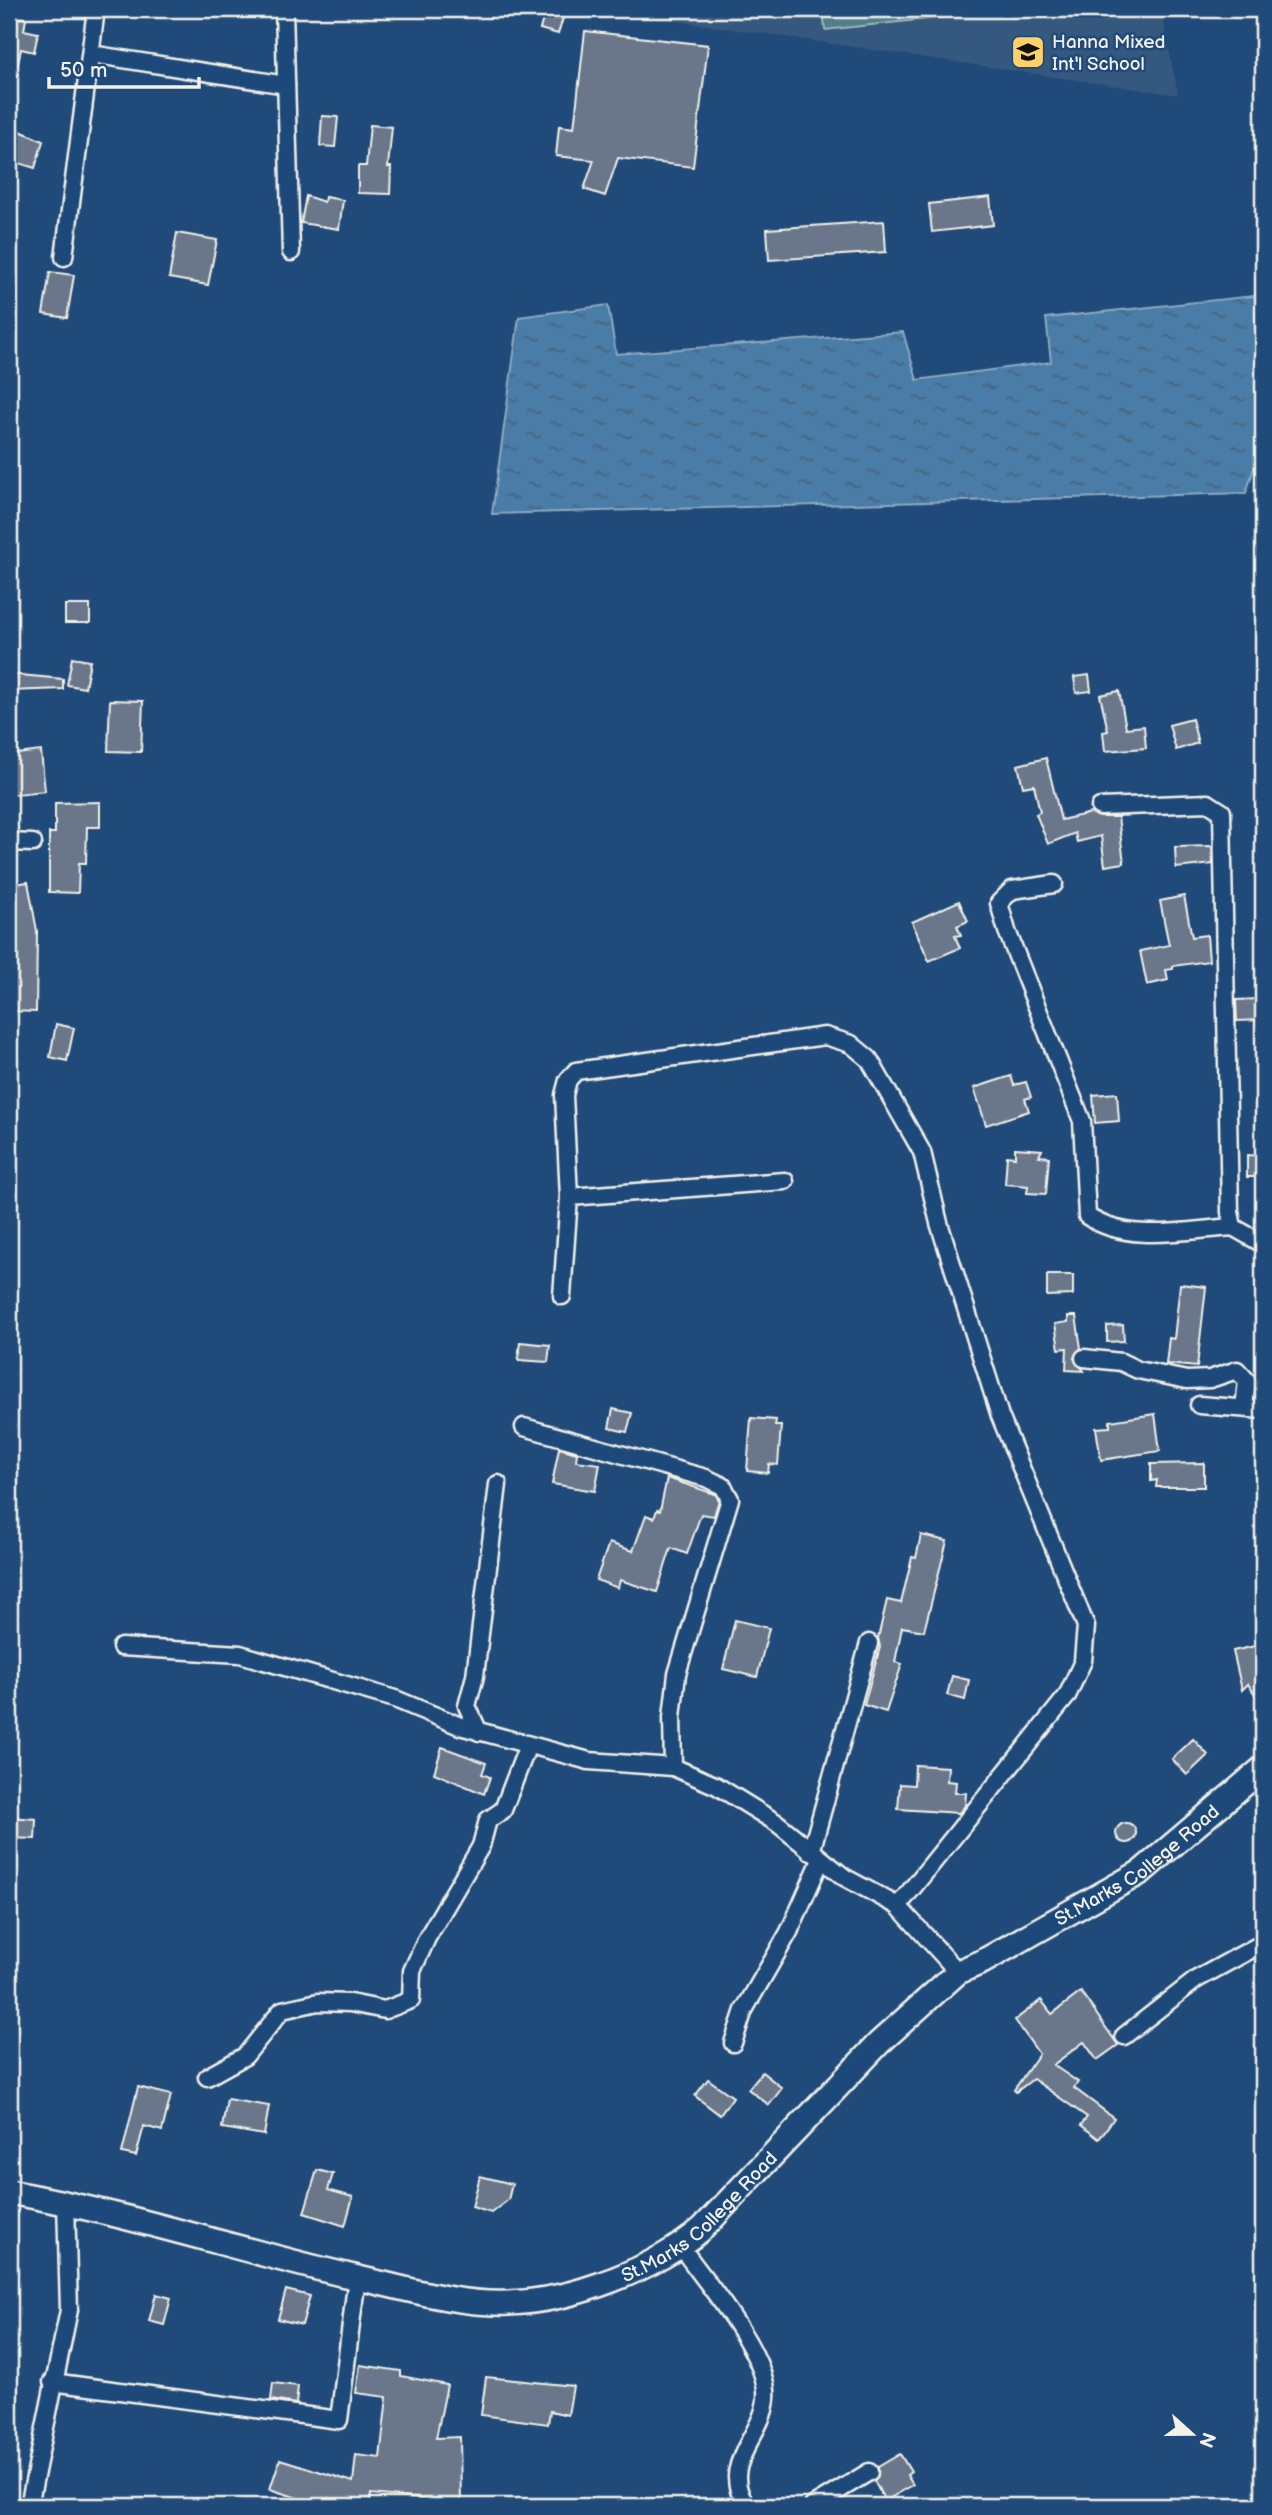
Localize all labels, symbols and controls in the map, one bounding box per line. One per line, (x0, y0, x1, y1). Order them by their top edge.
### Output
place label: Hanna Mixed Int'l School (1052, 31, 1165, 76)
school or university icon: Hanna Mixed Int'l School (1009, 33, 1047, 71)
scale bar (49, 46, 200, 90)
text: 50 m (60, 58, 107, 83)
street label: St.Marks College Road (1051, 1800, 1224, 1931)
street label: St.Marks College Road (618, 2147, 783, 2288)
north arrow (1156, 2400, 1226, 2470)
text: N (1193, 2429, 1220, 2450)

